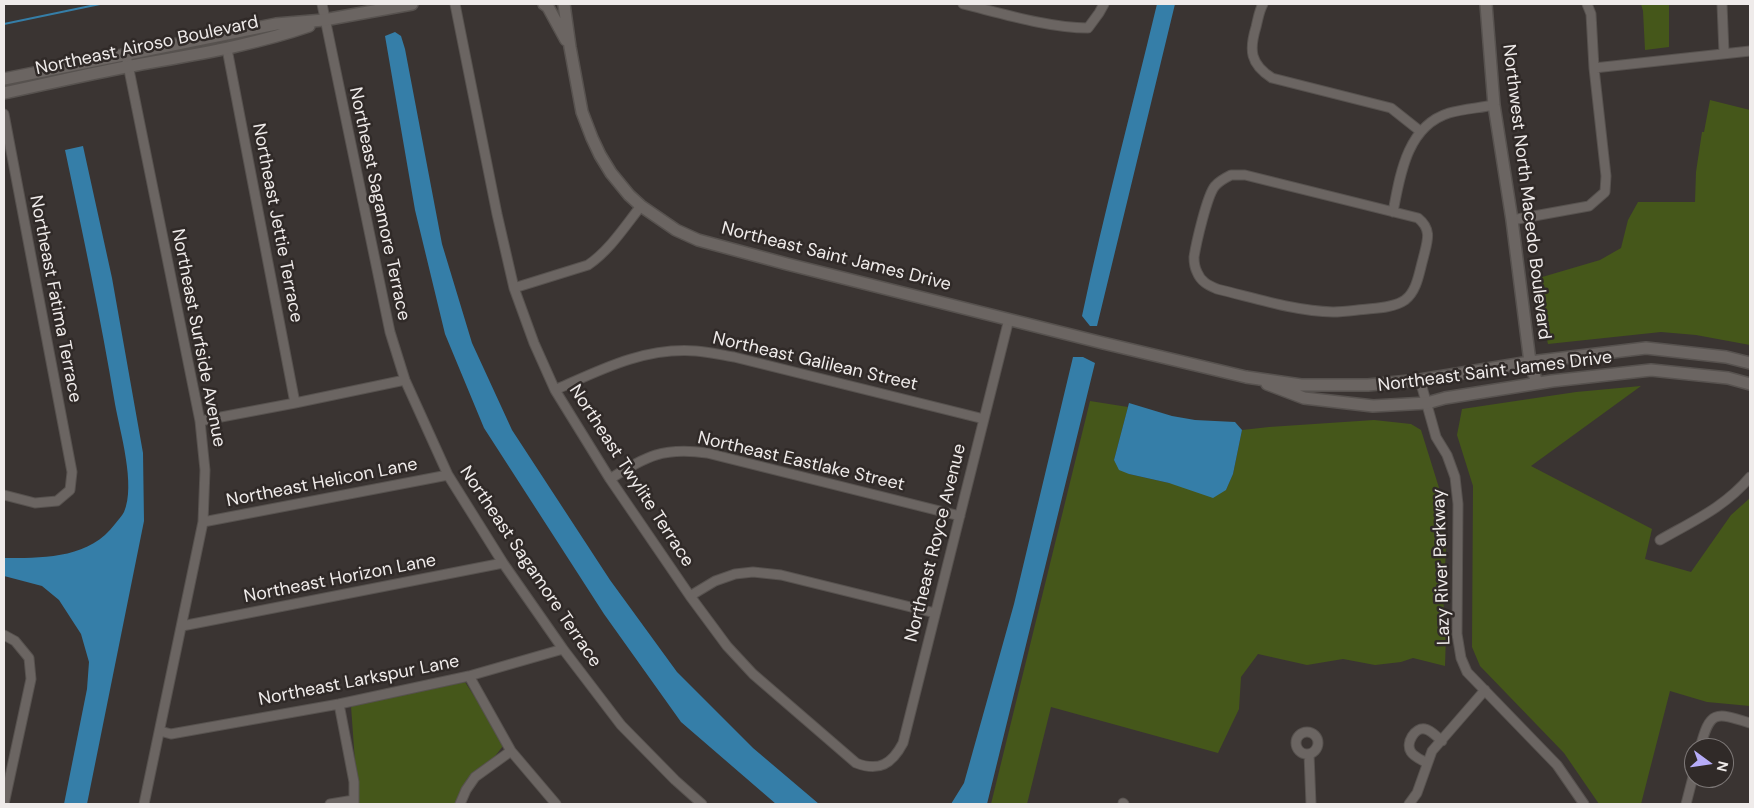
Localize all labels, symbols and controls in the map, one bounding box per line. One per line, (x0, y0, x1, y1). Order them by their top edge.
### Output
street label: Northeast Airoso Boulevard (33, 12, 261, 80)
street label: Northwest North Macedo Boulevard (1497, 43, 1555, 341)
street label: Northeast Sagamore Terrace (344, 85, 414, 323)
street label: Northeast Jettie Terrace (247, 122, 307, 324)
street label: Northeast Fatima Terrace (24, 194, 86, 404)
street label: Northeast Saint James Drive (719, 218, 953, 296)
street label: Northeast Surfside Avenue (166, 227, 230, 449)
street label: Northeast Galilean Street (710, 328, 920, 396)
street label: Northeast Saint James Drive (1377, 347, 1613, 397)
street label: Northeast Twylite Terrace (564, 381, 698, 571)
street label: Northeast Eastlake Street (695, 428, 907, 496)
street label: Northeast Royce Avenue (901, 442, 971, 644)
street label: Northeast Helicon Lane (225, 454, 419, 512)
street label: Northeast Sagamore Terrace (454, 462, 606, 672)
street label: Lazy River Parkway (1428, 488, 1456, 646)
street label: Northeast Horizon Lane (242, 550, 438, 608)
street label: Northeast Larkspur Lane (257, 651, 461, 711)
north arrow (1684, 738, 1734, 788)
text: N (1713, 759, 1733, 774)

